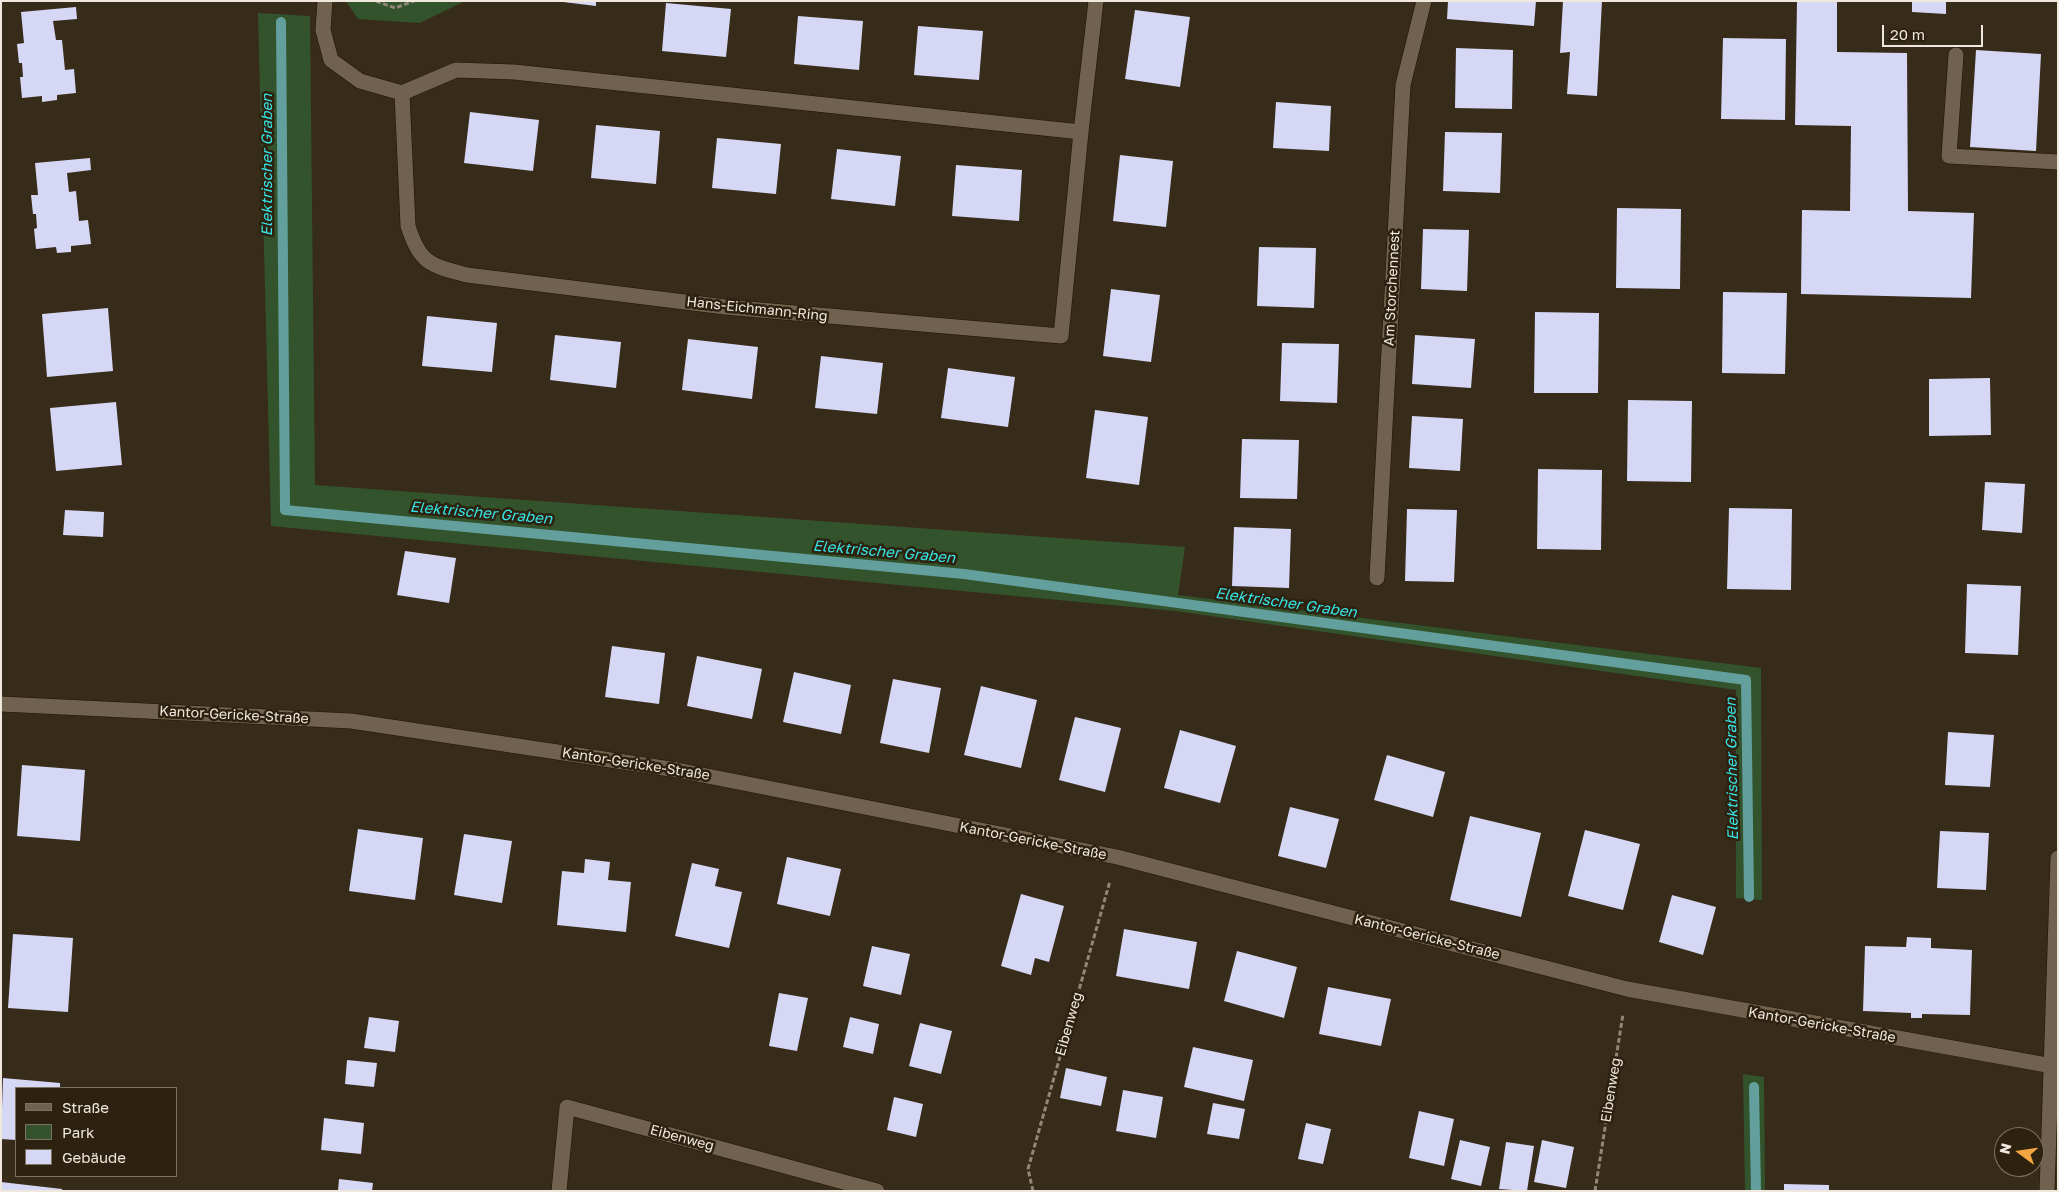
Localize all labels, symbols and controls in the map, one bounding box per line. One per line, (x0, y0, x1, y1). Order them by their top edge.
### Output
scale bar (1884, 15, 1985, 47)
text: 20 m (1890, 25, 1925, 43)
water label: Elektrischer Graben (258, 94, 276, 236)
street label: Am Storchennest (1381, 230, 1403, 346)
street label: Hans-Eichmann-Ring (686, 293, 828, 325)
water label: Elektrischer Graben (409, 498, 553, 528)
water label: Elektrischer Graben (812, 537, 956, 567)
water label: Elektrischer Graben (1214, 584, 1358, 622)
water label: Elektrischer Graben (1722, 698, 1742, 840)
street label: Kantor-Gericke-Straße (159, 703, 309, 727)
street label: Kantor-Gericke-Straße (561, 744, 711, 784)
street label: Kantor-Gericke-Straße (958, 818, 1108, 864)
street label: Kantor-Gericke-Straße (1352, 911, 1502, 963)
street label: Eibenweg (1052, 990, 1086, 1058)
street label: Kantor-Gericke-Straße (1747, 1004, 1897, 1046)
street label: Eibenweg (1598, 1056, 1624, 1124)
legend (15, 1087, 178, 1177)
text: Straße (62, 1098, 109, 1116)
street label: Eibenweg (648, 1121, 716, 1155)
text: Park (62, 1123, 94, 1141)
north arrow (1994, 1127, 2044, 1177)
text: N (1995, 1141, 2014, 1156)
text: Gebäude (62, 1148, 126, 1166)

